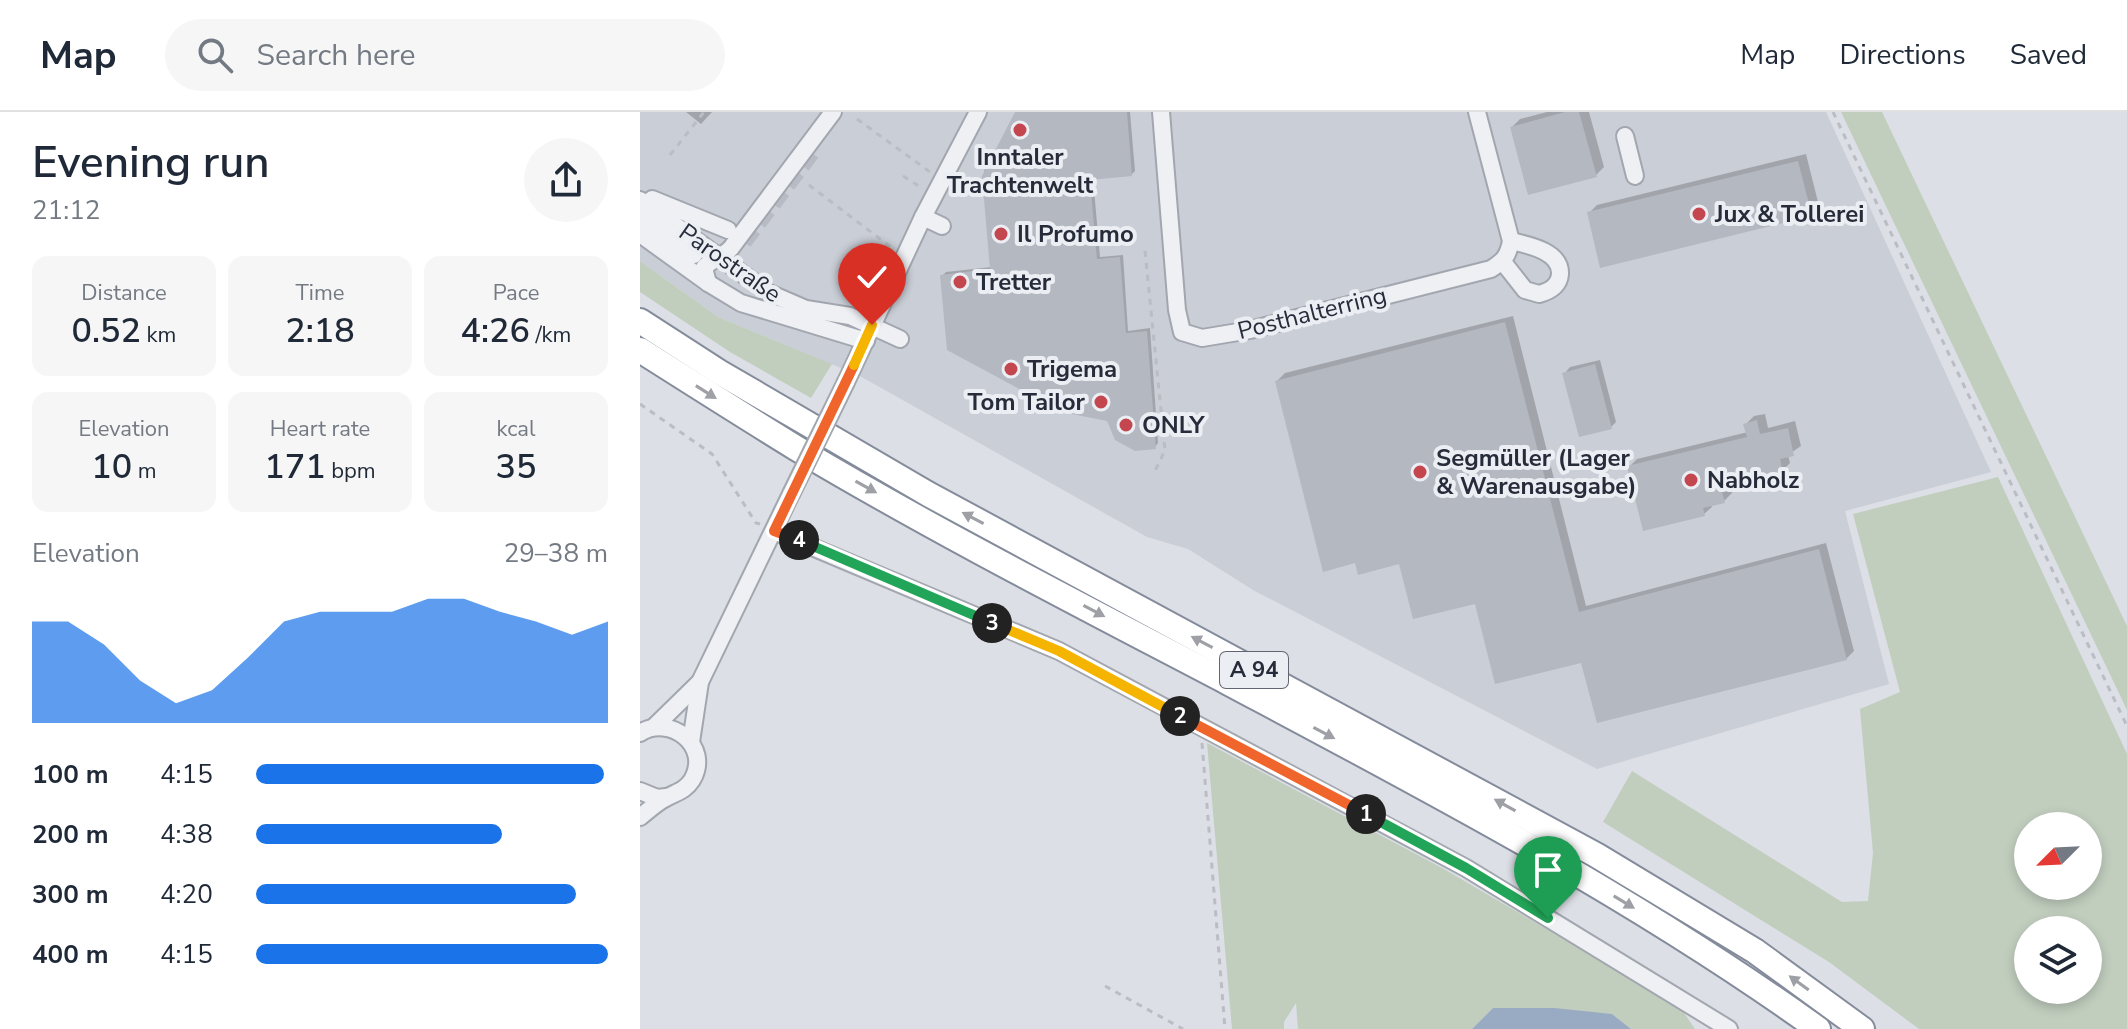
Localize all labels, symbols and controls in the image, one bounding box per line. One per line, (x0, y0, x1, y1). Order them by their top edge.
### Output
search box (165, 19, 725, 91)
text: Map (40, 30, 117, 81)
icon: search (193, 33, 237, 77)
text: Search here (257, 35, 416, 76)
text: Map (1740, 36, 1795, 74)
text: Directions (1839, 36, 1966, 74)
text: Saved (2010, 36, 2087, 74)
marker: Inntaler Trachtenwelt (1011, 121, 1029, 139)
text: Evening run (32, 133, 270, 193)
button: share (524, 138, 608, 222)
place label: Inntaler Trachtenwelt (947, 141, 1094, 201)
text: 21:12 (32, 193, 100, 228)
place label: Jux & Tollerei (1714, 198, 1864, 230)
marker: Jux & Tollerei (1690, 205, 1708, 223)
street label: Parostraße (673, 216, 787, 310)
place label: Il Profumo (1017, 218, 1134, 250)
marker: Il Profumo (992, 225, 1010, 243)
pin (838, 243, 906, 325)
icon: check (850, 255, 894, 299)
place label: Tretter (976, 266, 1052, 298)
marker: Tretter (951, 273, 969, 291)
text: Distance (81, 278, 167, 308)
text: Time (296, 278, 344, 308)
text: Pace (493, 278, 539, 308)
street label: Posthalterring (1234, 279, 1390, 347)
text: 0.52 (72, 308, 141, 354)
text: 2:18 (285, 308, 355, 354)
text: 4:26 (461, 308, 530, 354)
text: km (141, 320, 176, 350)
text: /km (530, 320, 571, 350)
place label: Trigema (1027, 353, 1117, 385)
marker: Trigema (1002, 360, 1020, 378)
one-way arrow (695, 384, 717, 398)
place label: Tom Tailor (968, 386, 1086, 418)
marker: Tom Tailor (1092, 393, 1110, 411)
place label: ONLY (1142, 409, 1205, 441)
text: Elevation (78, 414, 170, 444)
text: Heart rate (270, 414, 370, 444)
text: kcal (497, 414, 536, 444)
marker: ONLY (1117, 416, 1135, 434)
place label: Segmüller (Lager & Warenausgabe) (1436, 442, 1637, 502)
text: 10 (91, 444, 132, 490)
text: 171 (264, 444, 326, 490)
text: 35 (496, 444, 536, 490)
text: m (132, 456, 157, 486)
text: bpm (326, 456, 376, 486)
marker: Segmüller (Lager & Warenausgabe) (1411, 463, 1429, 481)
place label: Nabholz (1707, 464, 1799, 496)
marker: Nabholz (1682, 471, 1700, 489)
one-way arrow (855, 480, 877, 494)
one-way arrow (962, 512, 985, 525)
pin: 4 (779, 520, 819, 560)
text: 4 (792, 525, 806, 555)
text: Elevation (32, 536, 140, 571)
text: 29–38 m (504, 536, 608, 571)
pin: 3 (972, 603, 1012, 643)
one-way arrow (1083, 605, 1106, 618)
text: 3 (985, 608, 999, 638)
one-way arrow (1191, 636, 1213, 650)
road number: A 94 (1220, 652, 1288, 688)
pin: 2 (1160, 696, 1200, 736)
text: 2 (1173, 701, 1187, 731)
one-way arrow (1313, 726, 1335, 740)
text: 100 m (32, 757, 109, 792)
text: 4:15 (160, 757, 213, 792)
pin: 1 (1346, 794, 1386, 834)
text: 1 (1359, 799, 1373, 829)
one-way arrow (1494, 799, 1516, 813)
north arrow (2014, 812, 2102, 900)
map controls (2014, 812, 2102, 1004)
text: 200 m (32, 817, 109, 852)
text: 4:38 (160, 817, 213, 852)
pin (1514, 836, 1582, 918)
icon: arrive (1526, 848, 1570, 892)
text: 300 m (32, 877, 109, 912)
text: 4:20 (160, 877, 213, 912)
one-way arrow (1613, 895, 1635, 909)
button: layers (2014, 916, 2102, 1004)
text: 400 m (32, 937, 109, 972)
text: 4:15 (160, 937, 213, 972)
one-way arrow (1788, 975, 1810, 991)

